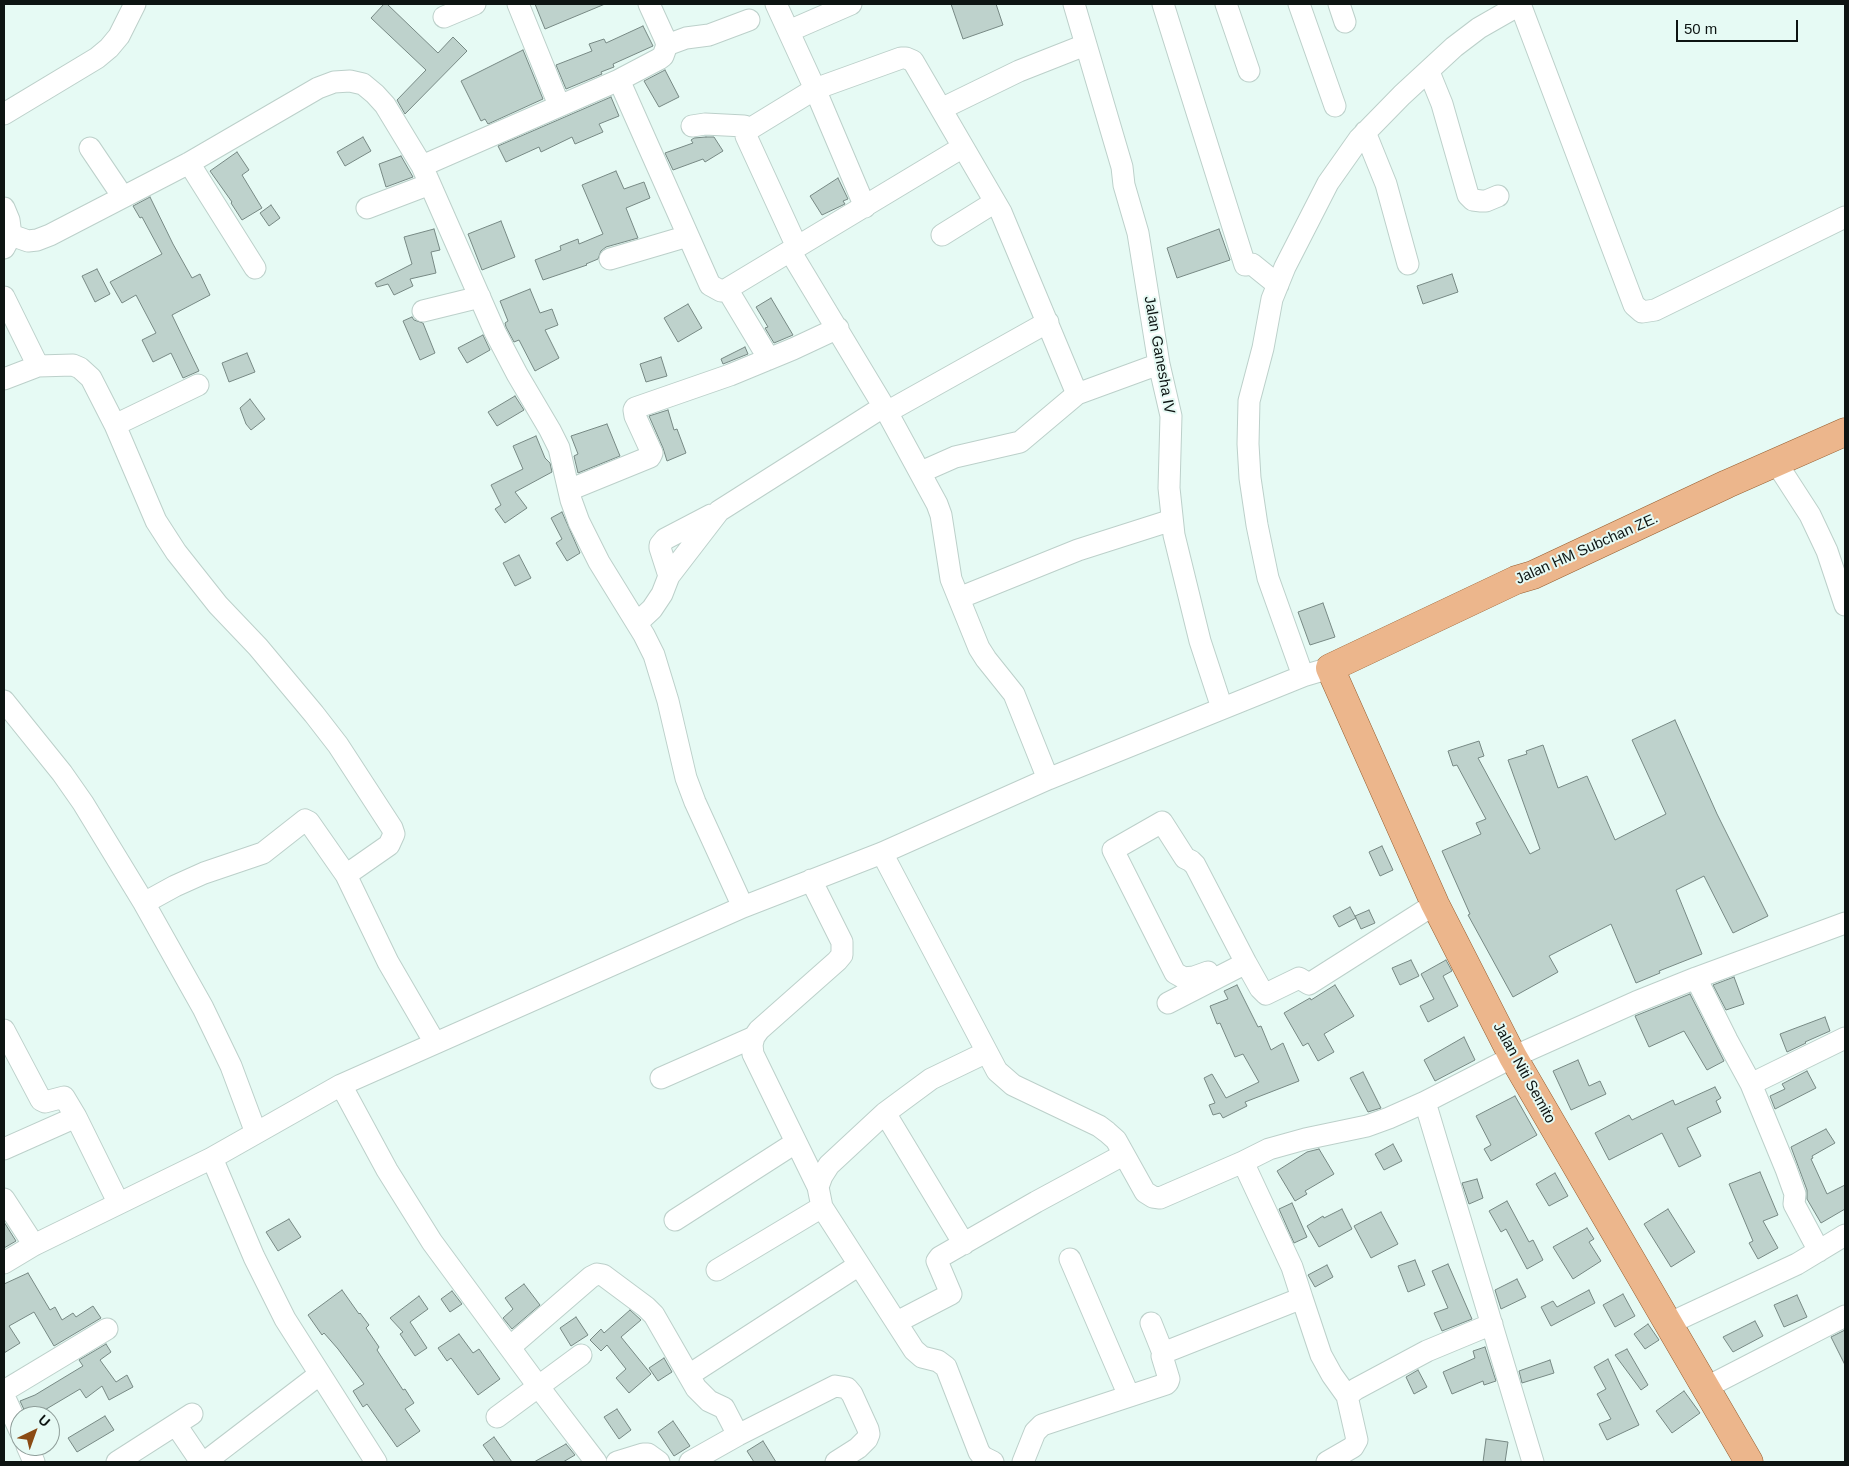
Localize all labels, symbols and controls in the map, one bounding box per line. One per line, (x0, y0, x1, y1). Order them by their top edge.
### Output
scale bar (1679, 10, 1802, 42)
text: 50 m (1684, 20, 1717, 37)
street label: Jalan Ganesha IV (1140, 295, 1178, 415)
street label: Jalan HM Subchan ZE. (1513, 509, 1661, 589)
street label: Jalan Niti Semito (1489, 1019, 1559, 1127)
north arrow (10, 1406, 60, 1456)
text: U (35, 1411, 53, 1430)

